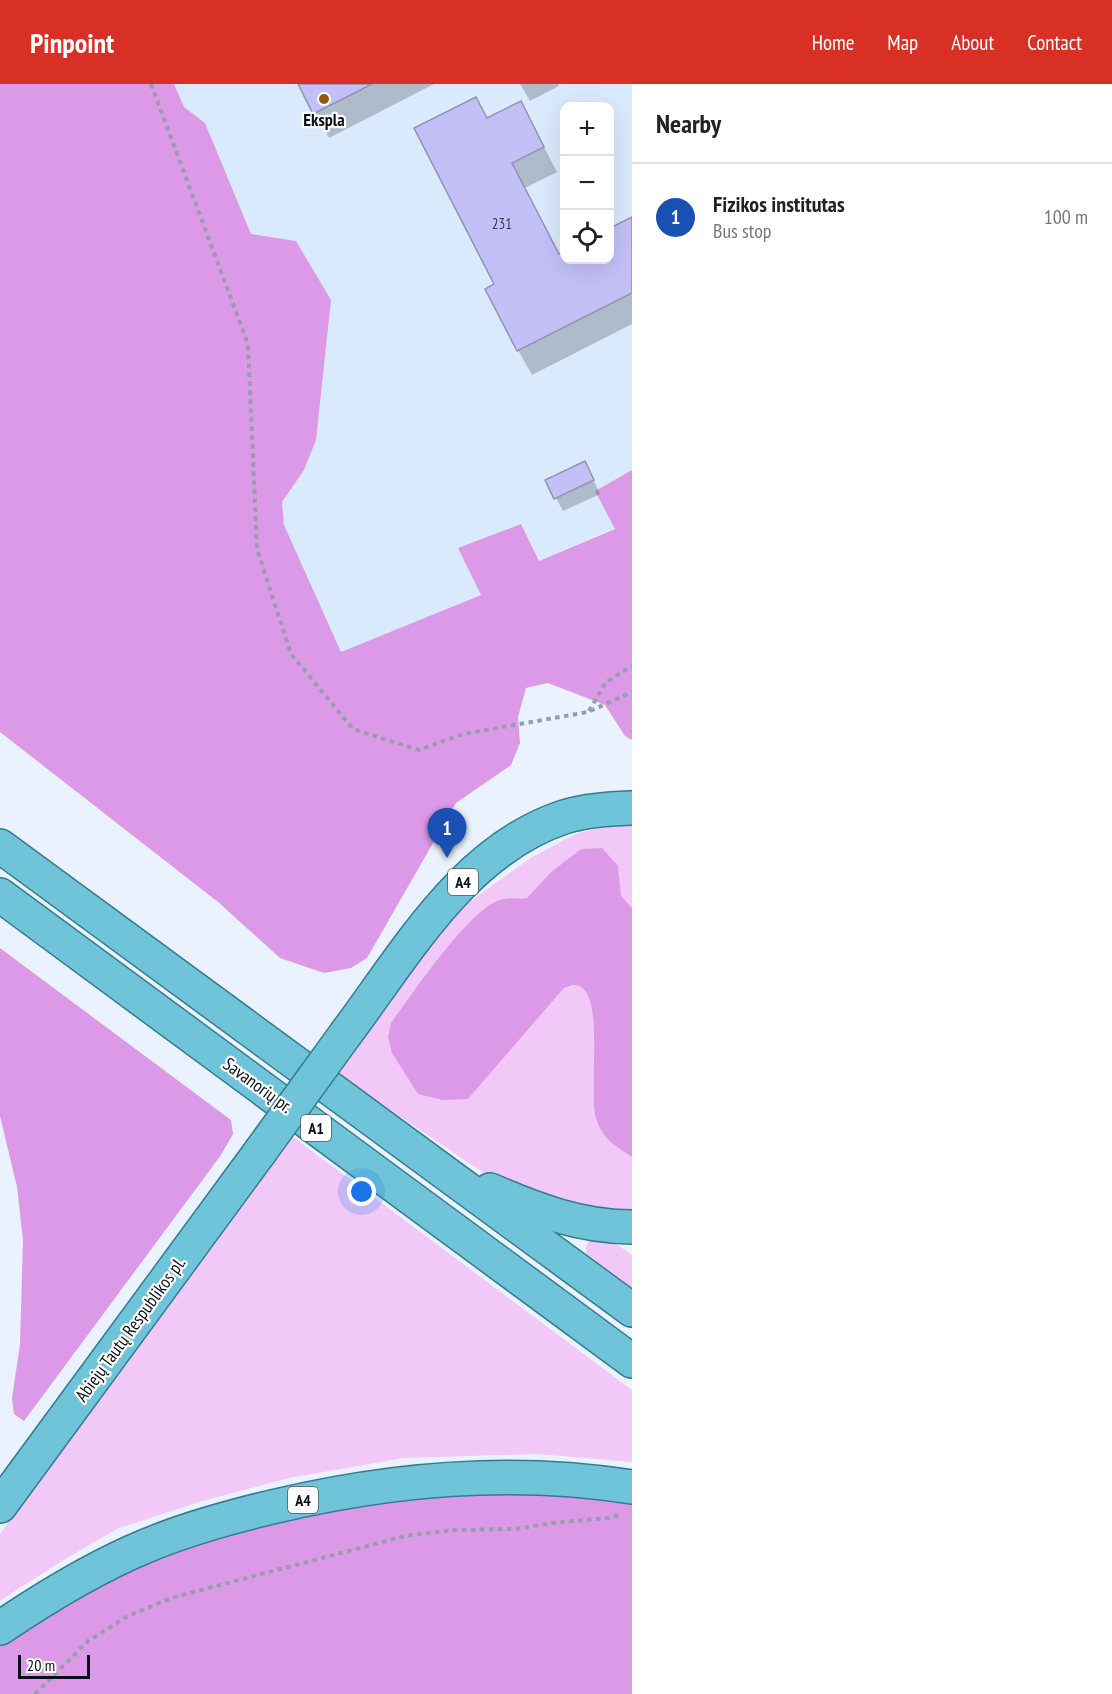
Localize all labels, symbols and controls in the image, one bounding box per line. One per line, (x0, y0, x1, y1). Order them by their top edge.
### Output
text: Pinpoint (30, 24, 114, 61)
text: Home (812, 29, 854, 56)
text: Map (887, 29, 918, 56)
text: About (951, 29, 994, 56)
text: Contact (1027, 29, 1082, 56)
marker: Ekspla (317, 92, 331, 106)
map controls (560, 102, 614, 264)
button: + (560, 102, 614, 156)
text: Nearby (656, 107, 721, 140)
place label: Ekspla (303, 108, 345, 131)
button: − (560, 156, 614, 210)
text: Fizikos institutas (713, 190, 845, 218)
text: 1 (671, 204, 680, 230)
text: 100 m (1044, 204, 1088, 230)
button: locate (560, 210, 614, 264)
house number: 231 (492, 214, 512, 233)
text: Bus stop (713, 218, 772, 244)
pin: 1 (428, 808, 466, 858)
road number: A4 (448, 869, 478, 895)
street label: Savanorių pr. (219, 1052, 297, 1118)
road number: A1 (301, 1115, 331, 1141)
your location (347, 1177, 376, 1206)
street label: Abiejų Tautų Respublikos pl. (70, 1252, 190, 1406)
road number: A4 (288, 1487, 318, 1513)
scale bar (18, 1652, 90, 1680)
text: 20 m (27, 1655, 55, 1675)

